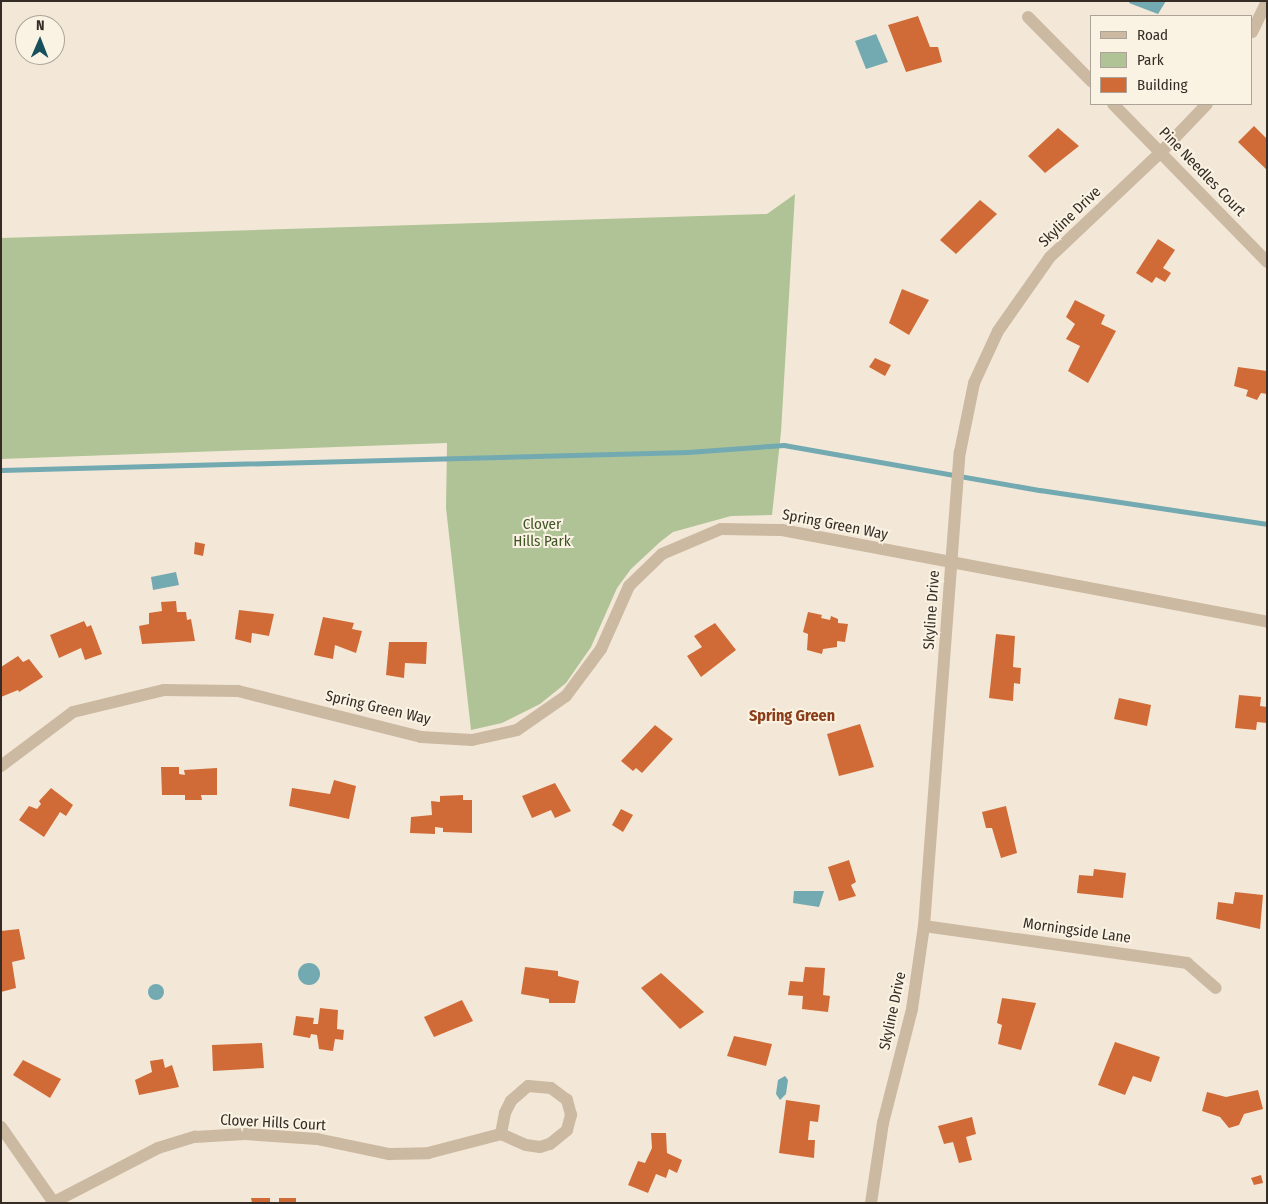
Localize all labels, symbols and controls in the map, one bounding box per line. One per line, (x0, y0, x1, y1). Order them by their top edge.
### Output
north arrow (15, 15, 65, 65)
legend (1090, 15, 1253, 105)
text: N (36, 17, 45, 34)
text: Road (1137, 26, 1168, 44)
text: Park (1137, 51, 1164, 69)
text: Building (1137, 76, 1188, 94)
street label: Pine Needles Court (1155, 124, 1249, 220)
street label: Skyline Drive (1035, 183, 1105, 251)
street label: Spring Green Way (781, 506, 889, 544)
park label: Clover Hills Park (513, 515, 571, 550)
street label: Skyline Drive (920, 570, 944, 650)
street label: Spring Green Way (324, 687, 432, 729)
district label: Spring Green (749, 706, 835, 726)
street label: Morningside Lane (1022, 915, 1132, 947)
street label: Skyline Drive (876, 970, 910, 1052)
street label: Clover Hills Court (220, 1111, 326, 1135)

